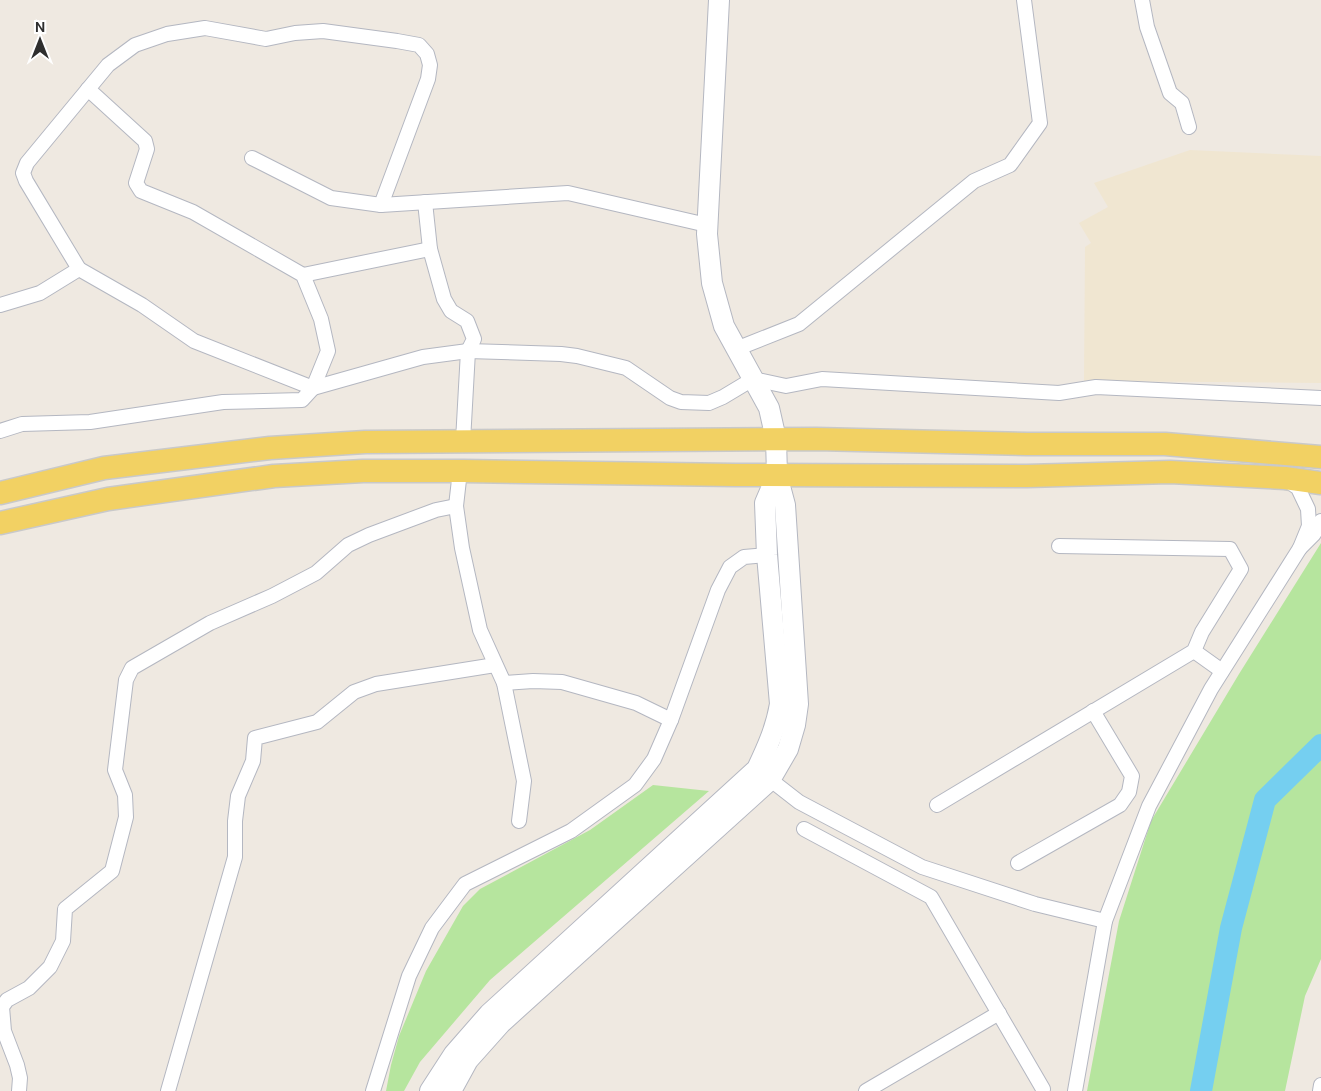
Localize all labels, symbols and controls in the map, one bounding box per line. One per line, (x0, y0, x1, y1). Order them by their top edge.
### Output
north arrow (15, 15, 65, 65)
text: N (35, 18, 45, 36)

